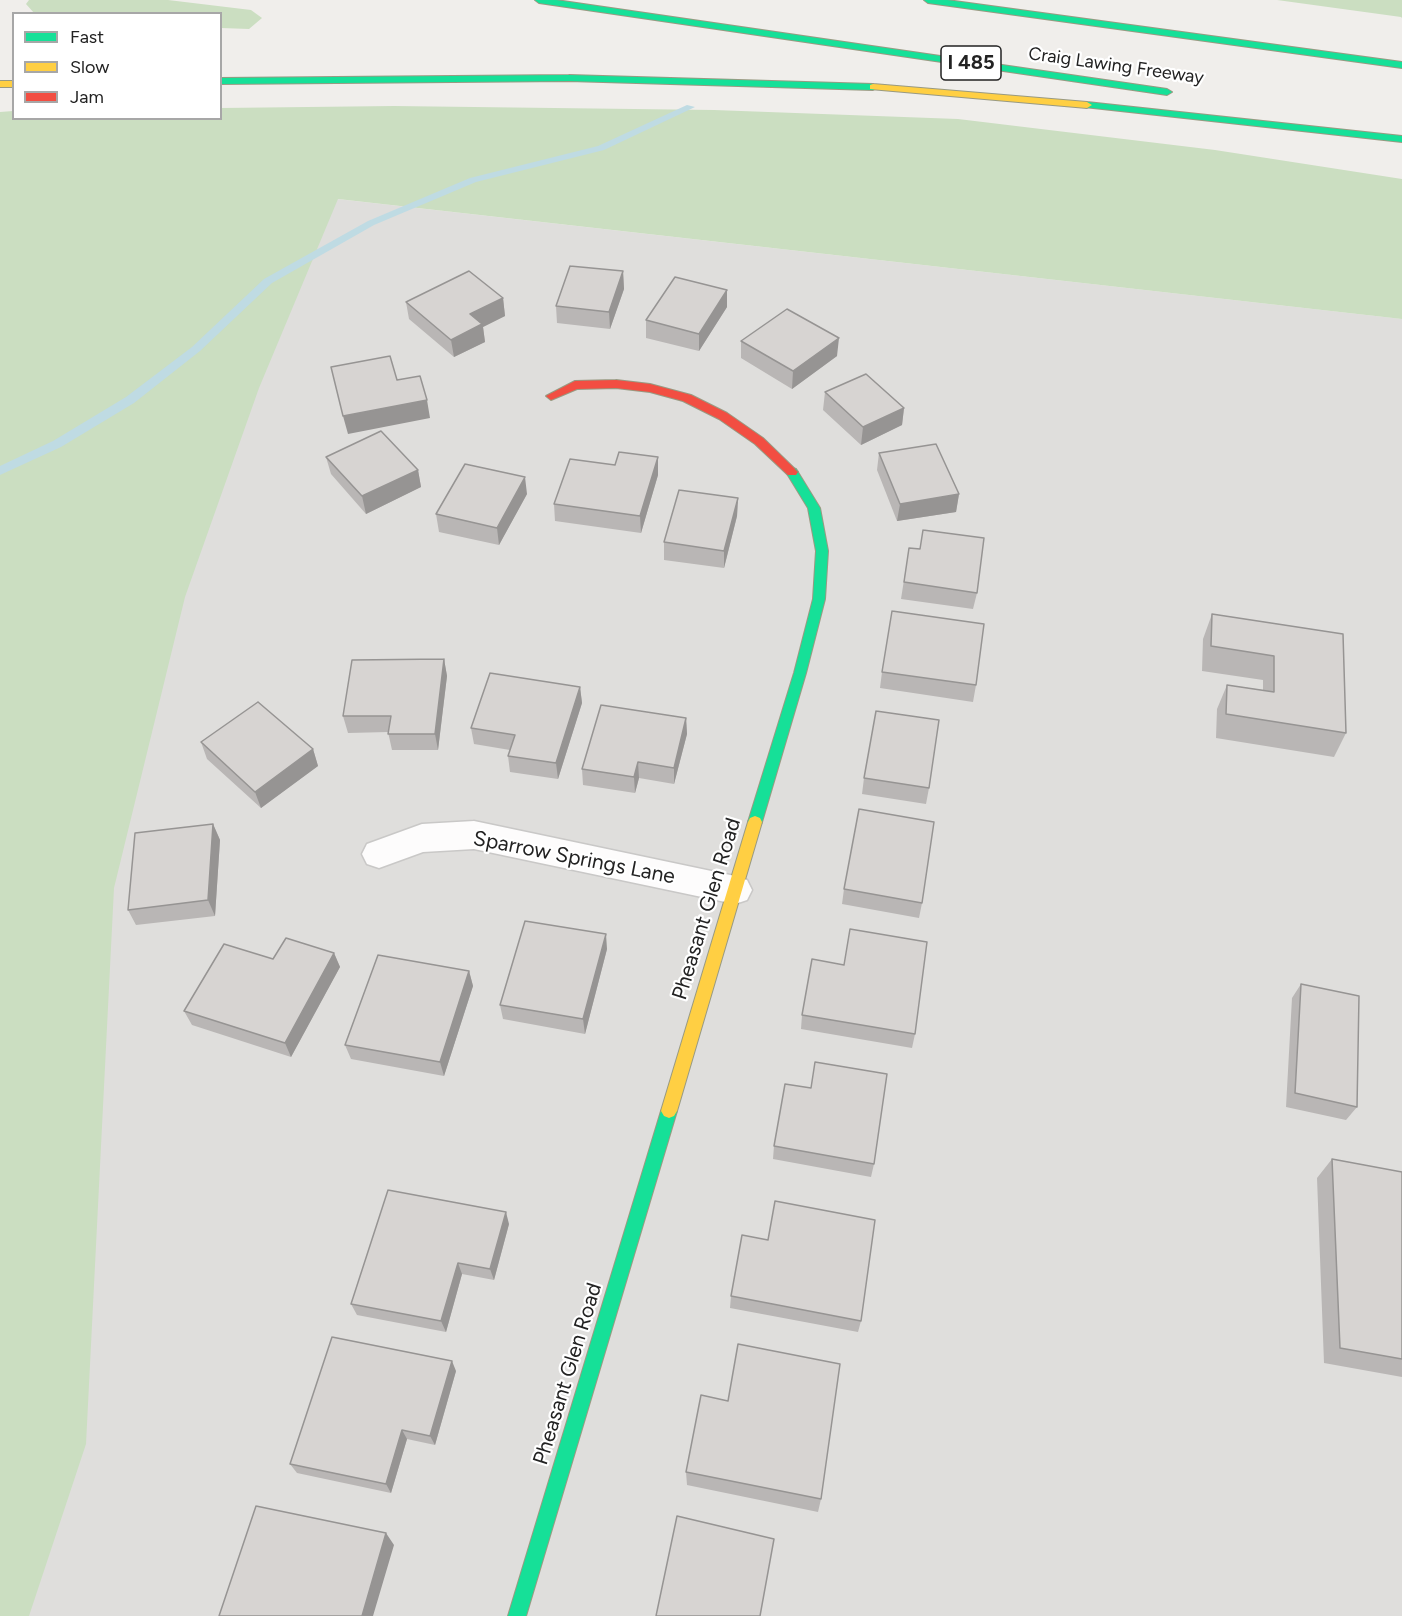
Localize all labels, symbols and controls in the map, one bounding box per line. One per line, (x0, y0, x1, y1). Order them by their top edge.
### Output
legend (12, 12, 222, 120)
text: Fast (70, 26, 104, 48)
street label: Craig Lawing Freeway (1027, 43, 1205, 89)
road number: I 485 (941, 46, 1001, 80)
text: Slow (70, 56, 109, 78)
text: Jam (70, 86, 104, 108)
street label: Pheasant Glen Road (667, 815, 747, 1003)
street label: Sparrow Springs Lane (471, 826, 677, 890)
street label: Pheasant Glen Road (528, 1280, 608, 1468)

